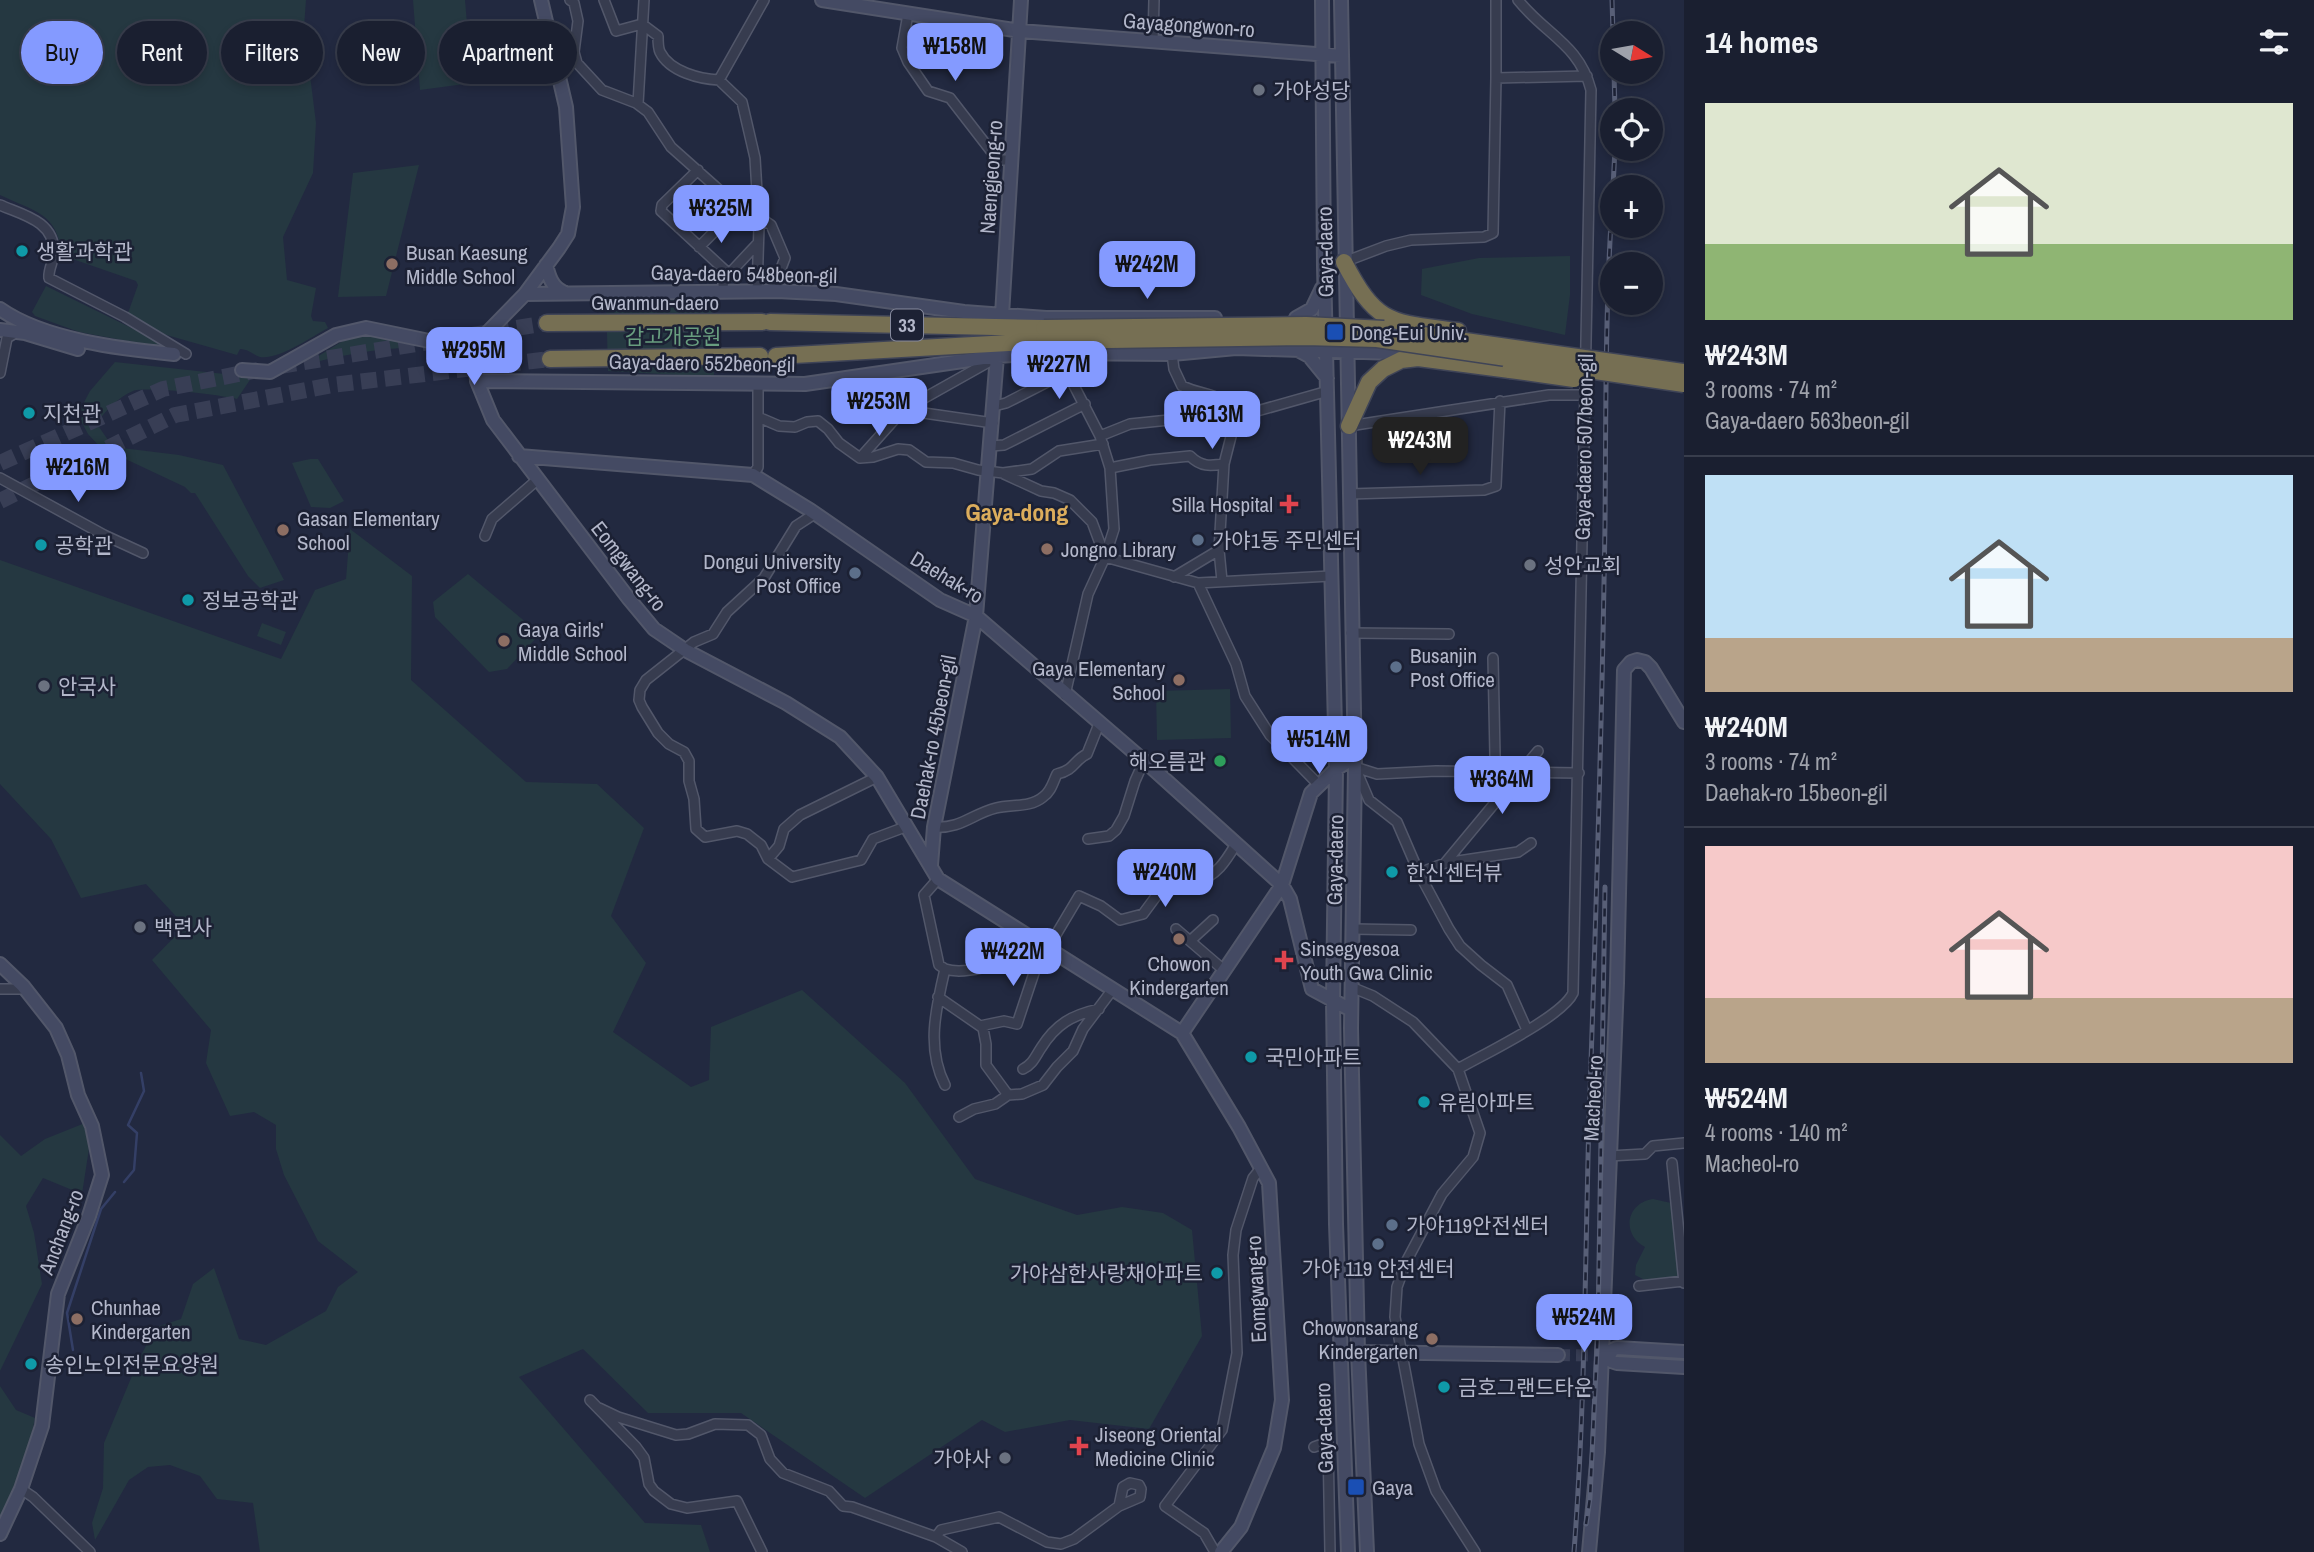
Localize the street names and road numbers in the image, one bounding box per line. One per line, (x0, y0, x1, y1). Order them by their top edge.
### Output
street label: Gayagongwon-ro (1122, 6, 1256, 44)
street label: Naengjeong-ro (973, 119, 1009, 235)
street label: Gaya-daero (1310, 206, 1340, 298)
street label: Gaya-daero 548beon-gil (650, 258, 838, 290)
street label: Gwanmun-daero (591, 288, 719, 317)
road number: 33 (891, 310, 923, 340)
street label: Gaya-daero 552beon-gil (608, 347, 796, 379)
street label: Gaya-daero 507beon-gil (1568, 353, 1600, 541)
street label: Eomgwang-ro (585, 515, 673, 617)
street label: Daehak-ro (905, 544, 989, 610)
street label: Daehak-ro 45beon-gil (903, 652, 963, 822)
street label: Gaya-daero (1320, 814, 1350, 906)
street label: Macheol-ro (1576, 1054, 1610, 1142)
street label: Anchang-ro (31, 1185, 90, 1280)
street label: Eomgwang-ro (1239, 1235, 1273, 1343)
street label: Gaya-daero (1308, 1382, 1340, 1474)

